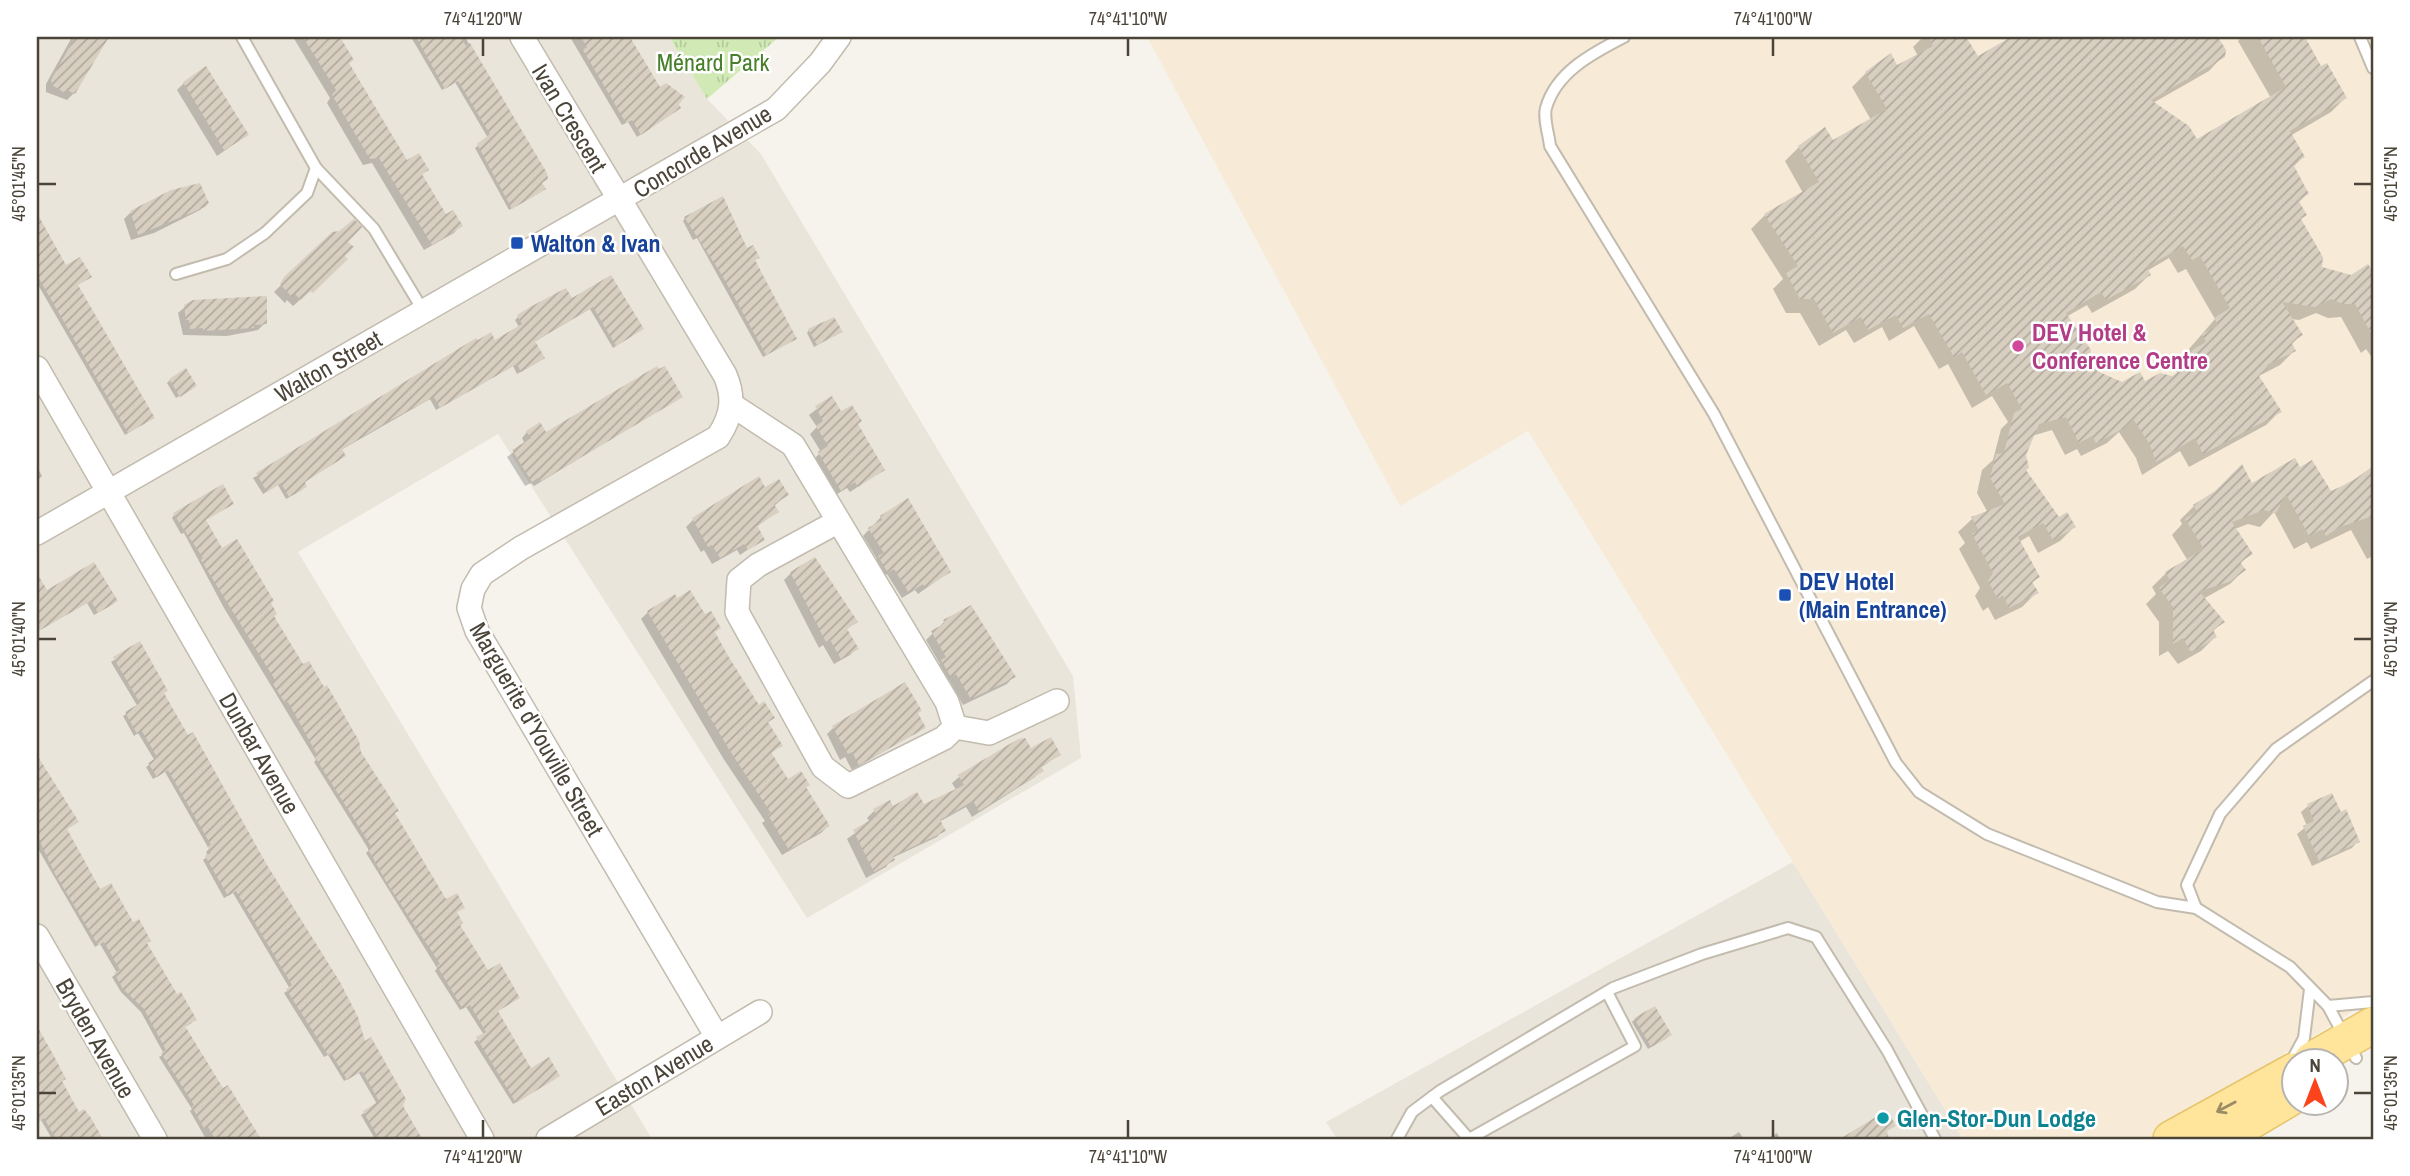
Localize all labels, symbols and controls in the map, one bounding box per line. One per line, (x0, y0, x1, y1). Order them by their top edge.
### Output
text: 74°41'20"W (444, 6, 522, 31)
text: 74°41'10"W (1089, 6, 1167, 31)
text: 74°41'00"W (1734, 6, 1812, 31)
park label: Ménard Park (657, 46, 769, 78)
street label: Ivan Crescent (525, 58, 615, 179)
street label: Concorde Avenue (627, 97, 777, 205)
text: 45°01'45"N (6, 146, 31, 222)
text: 45°01'45"N (2378, 146, 2403, 222)
place label: Walton & Ivan (531, 227, 660, 259)
marker: Walton & Ivan (509, 235, 525, 251)
place label: DEV Hotel & Conference Centre (2032, 316, 2208, 376)
street label: Walton Street (269, 322, 388, 409)
marker: DEV Hotel & Conference Centre (2010, 338, 2026, 354)
place label: DEV Hotel (Main Entrance) (1799, 565, 1947, 625)
marker: DEV Hotel (Main Entrance) (1777, 587, 1793, 603)
text: 45°01'40"N (6, 601, 31, 677)
text: 45°01'40"N (2378, 601, 2403, 677)
street label: Marguerite d'Youville Street (463, 616, 612, 842)
street label: Dunbar Avenue (212, 686, 308, 820)
street label: Bryden Avenue (49, 972, 143, 1104)
street label: Easton Avenue (589, 1027, 719, 1123)
north arrow (2280, 1046, 2350, 1116)
text: N (2309, 1052, 2321, 1078)
text: 45°01'35"N (6, 1055, 31, 1131)
text: 45°01'35"N (2378, 1055, 2403, 1131)
one-way arrow (2217, 1100, 2237, 1114)
place label: Glen-Stor-Dun Lodge (1897, 1102, 2096, 1134)
marker: Glen-Stor-Dun Lodge (1875, 1110, 1891, 1126)
text: 74°41'20"W (444, 1144, 522, 1169)
text: 74°41'10"W (1089, 1144, 1167, 1169)
text: 74°41'00"W (1734, 1144, 1812, 1169)

